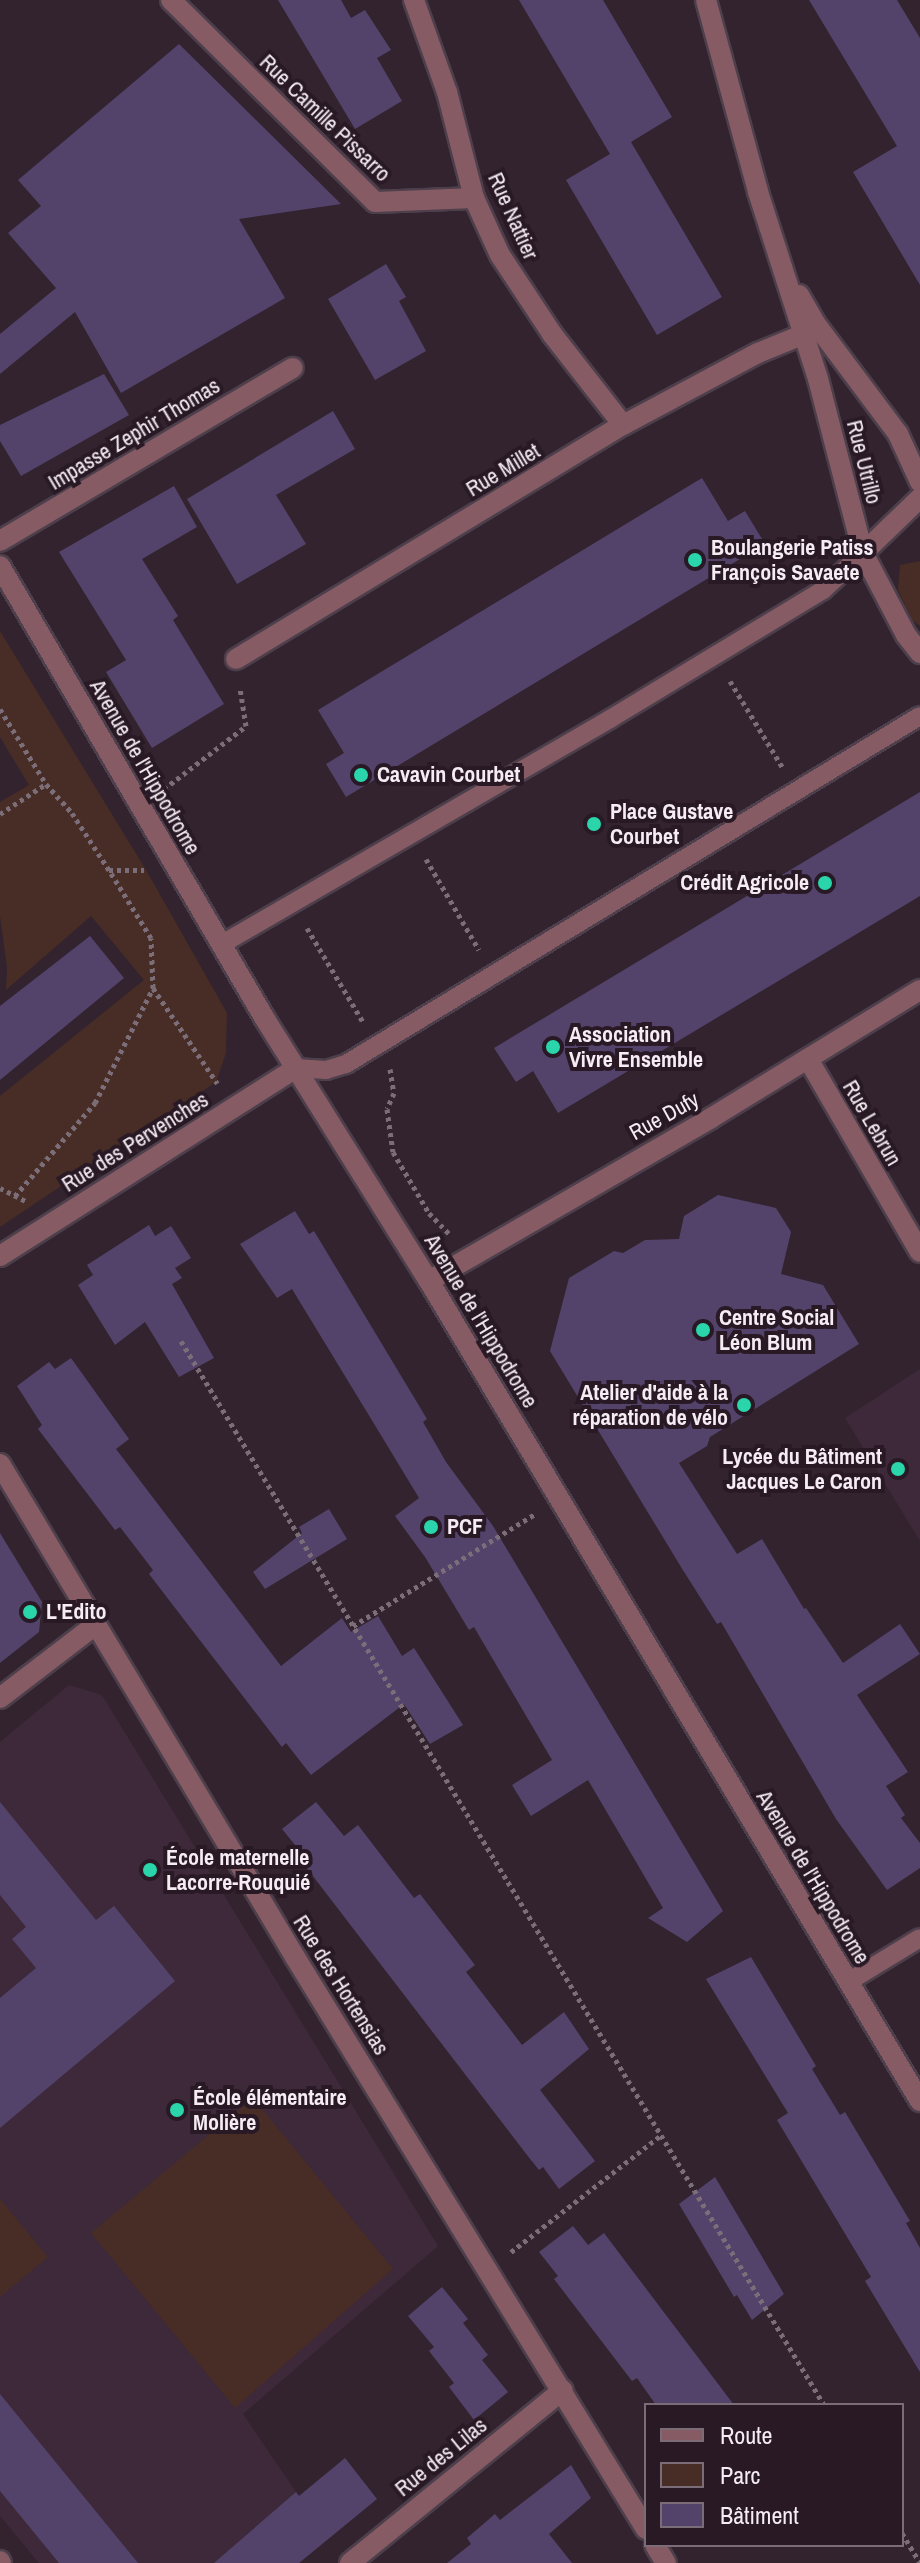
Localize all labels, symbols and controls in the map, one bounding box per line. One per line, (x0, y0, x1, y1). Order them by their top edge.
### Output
street label: Rue Camille Pissarro (254, 49, 396, 187)
street label: Rue Nattier (482, 168, 544, 264)
street label: Impasse Zephir Thomas (43, 372, 225, 496)
street label: Rue Utrillo (841, 417, 887, 507)
street label: Rue Millet (461, 438, 545, 502)
place label: Boulangerie Patiss François Savaete (711, 534, 873, 586)
marker: Boulangerie Patiss François Savaete (686, 551, 704, 569)
street label: Avenue de l'Hippodrome (84, 675, 206, 859)
place label: Cavavin Courbet (377, 762, 520, 788)
marker: Cavavin Courbet (352, 766, 370, 784)
place label: Place Gustave Courbet (610, 798, 733, 850)
marker: Place Gustave Courbet (585, 815, 603, 833)
place label: Crédit Agricole (680, 870, 809, 896)
marker: Crédit Agricole (816, 874, 834, 892)
place label: Association Vivre Ensemble (569, 1021, 703, 1072)
marker: Association Vivre Ensemble (544, 1038, 562, 1056)
street label: Rue Lebrun (837, 1076, 907, 1170)
street label: Rue des Pervenches (57, 1086, 213, 1198)
street label: Rue Dufy (625, 1086, 703, 1146)
street label: Avenue de l'Hippodrome (419, 1229, 543, 1413)
place label: Centre Social Léon Blum (719, 1304, 834, 1356)
marker: Centre Social Léon Blum (694, 1321, 712, 1339)
place label: Atelier d'aide à la réparation de vélo (573, 1379, 728, 1430)
marker: Atelier d'aide à la réparation de vélo (735, 1396, 753, 1414)
place label: Lycée du Bâtiment Jacques Le Caron (722, 1443, 882, 1494)
marker: Lycée du Bâtiment Jacques Le Caron (889, 1460, 907, 1478)
place label: PCF (447, 1514, 483, 1540)
marker: PCF (422, 1518, 440, 1536)
place label: L'Edito (46, 1599, 106, 1625)
marker: L'Edito (21, 1603, 39, 1621)
street label: Avenue de l'Hippodrome (751, 1785, 875, 1969)
place label: École maternelle Lacorre-Rouquié (166, 1844, 310, 1896)
marker: École maternelle Lacorre-Rouquié (141, 1861, 159, 1879)
street label: Rue des Hortensias (288, 1910, 394, 2060)
place label: École élémentaire Molière (193, 2084, 346, 2136)
marker: École élémentaire Molière (168, 2101, 186, 2119)
legend (644, 2403, 904, 2547)
street label: Rue des Lilas (390, 2412, 492, 2502)
text: Route (720, 2419, 773, 2451)
text: Parc (720, 2459, 760, 2491)
text: Bâtiment (720, 2499, 799, 2531)

